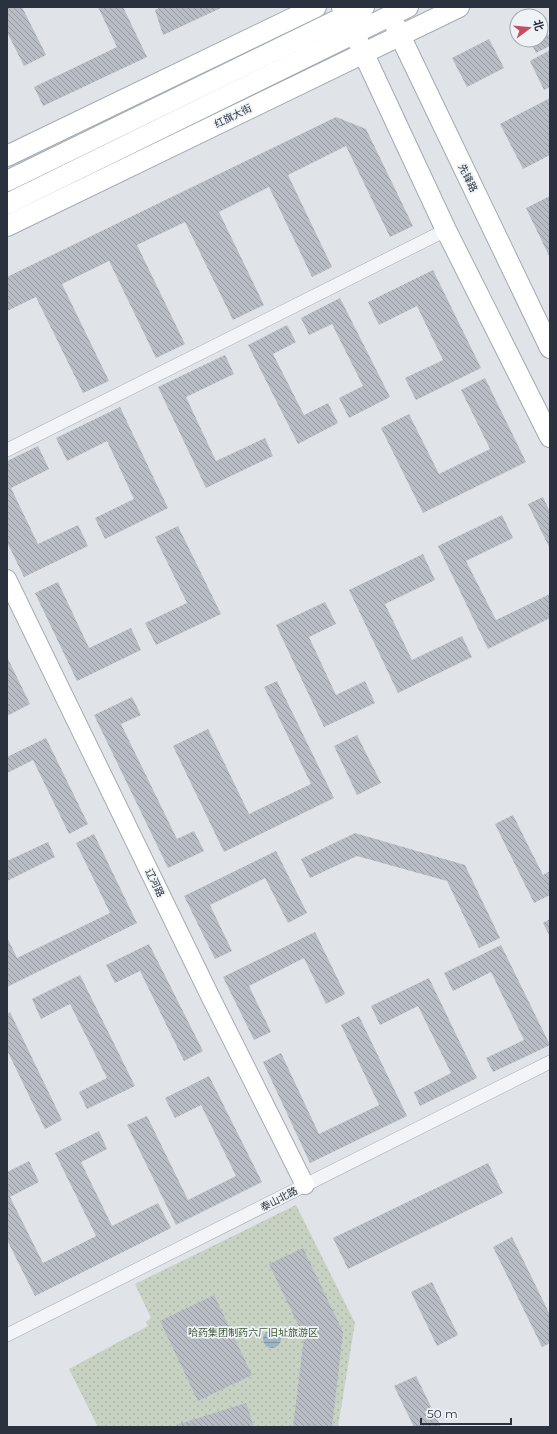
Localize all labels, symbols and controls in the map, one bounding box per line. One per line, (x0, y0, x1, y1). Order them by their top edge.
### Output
north arrow (509, 8, 549, 48)
text: 北 (530, 18, 547, 32)
street label: 红旗大街 (212, 101, 254, 131)
street label: 先锋路 (456, 162, 480, 194)
street label: 辽河路 (143, 867, 167, 899)
street label: 泰山北路 (258, 1184, 300, 1214)
park label: 哈药集团制药六厂旧址旅游区 (188, 1326, 318, 1339)
scale bar (421, 1400, 511, 1426)
text: 50 m (427, 1406, 458, 1421)

